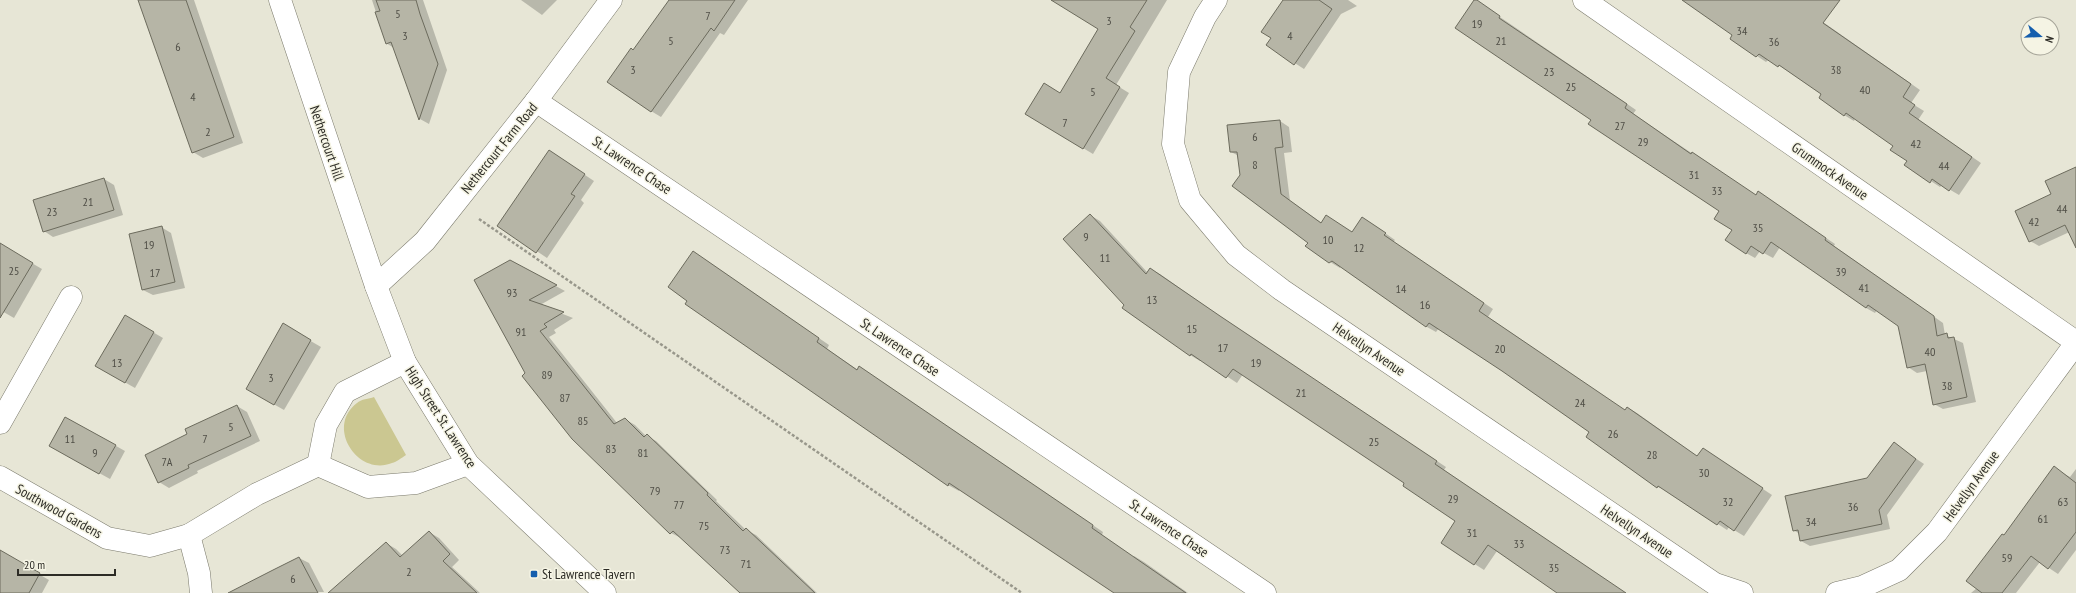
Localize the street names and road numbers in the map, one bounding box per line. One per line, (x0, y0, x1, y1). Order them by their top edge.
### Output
street label: Nethercourt Farm Road (457, 99, 541, 197)
street label: Nethercourt Hill (306, 103, 348, 183)
street label: St. Lawrence Chase (589, 132, 675, 198)
street label: Grummock Avenue (1788, 138, 1872, 204)
street label: St. Lawrence Chase (857, 314, 943, 380)
street label: Helvellyn Avenue (1329, 318, 1409, 380)
street label: High Street St. Lawrence (401, 363, 481, 471)
street label: Helvellyn Avenue (1939, 447, 2003, 525)
street label: Southwood Gardens (12, 480, 106, 542)
street label: St. Lawrence Chase (1126, 495, 1212, 561)
street label: Helvellyn Avenue (1597, 500, 1677, 562)

